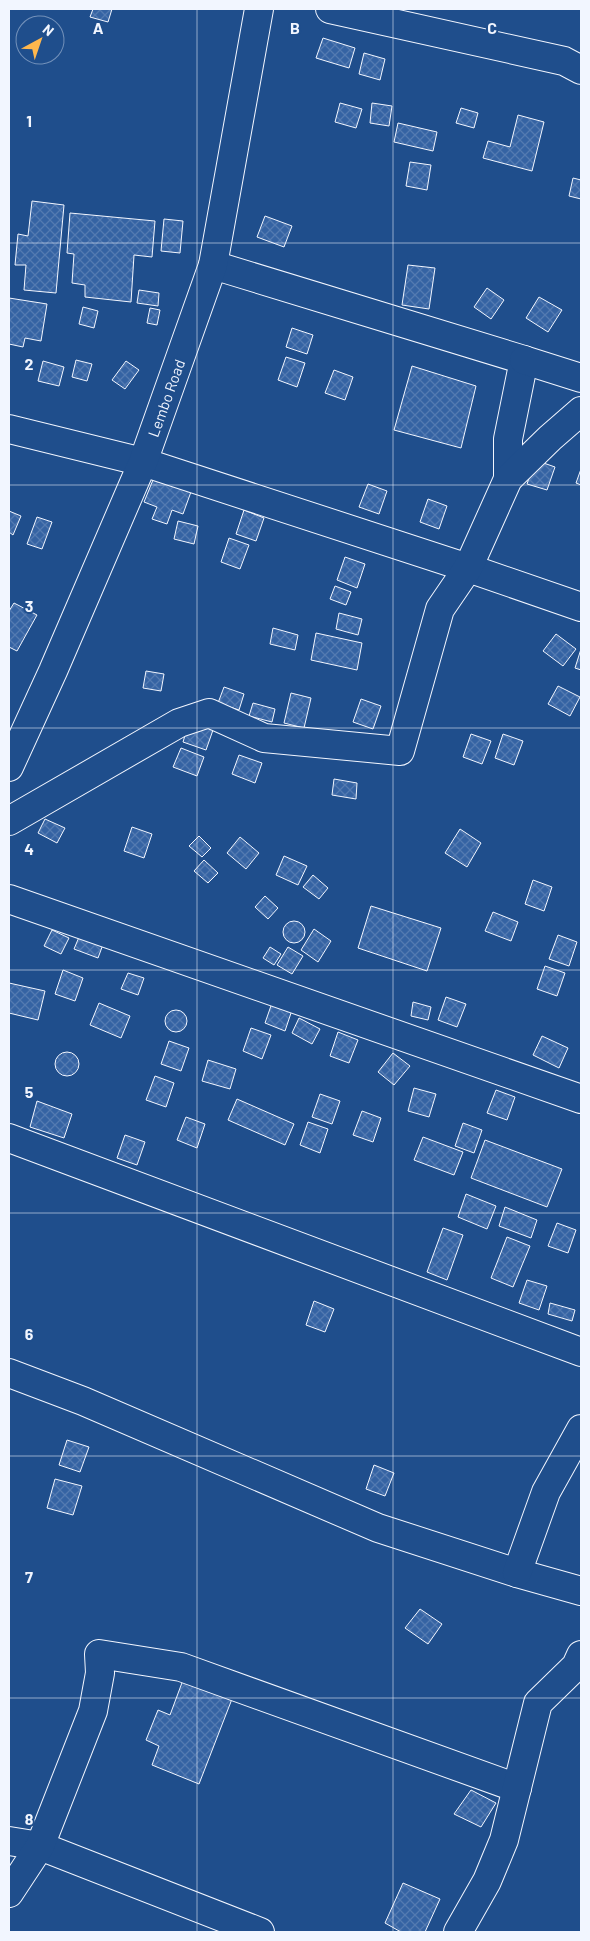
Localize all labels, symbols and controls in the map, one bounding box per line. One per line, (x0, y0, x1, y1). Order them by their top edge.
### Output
north arrow (15, 15, 65, 65)
text: A (93, 18, 104, 37)
text: B (290, 18, 300, 37)
text: C (487, 18, 497, 37)
text: N (40, 20, 58, 39)
text: 1 (26, 111, 32, 130)
text: 2 (25, 354, 34, 373)
street label: Lembo Road (144, 357, 188, 439)
text: 3 (25, 596, 33, 615)
text: 4 (24, 839, 34, 858)
text: 5 (25, 1082, 34, 1101)
text: 6 (25, 1324, 34, 1343)
text: 7 (25, 1567, 33, 1586)
text: 8 (25, 1809, 34, 1828)

